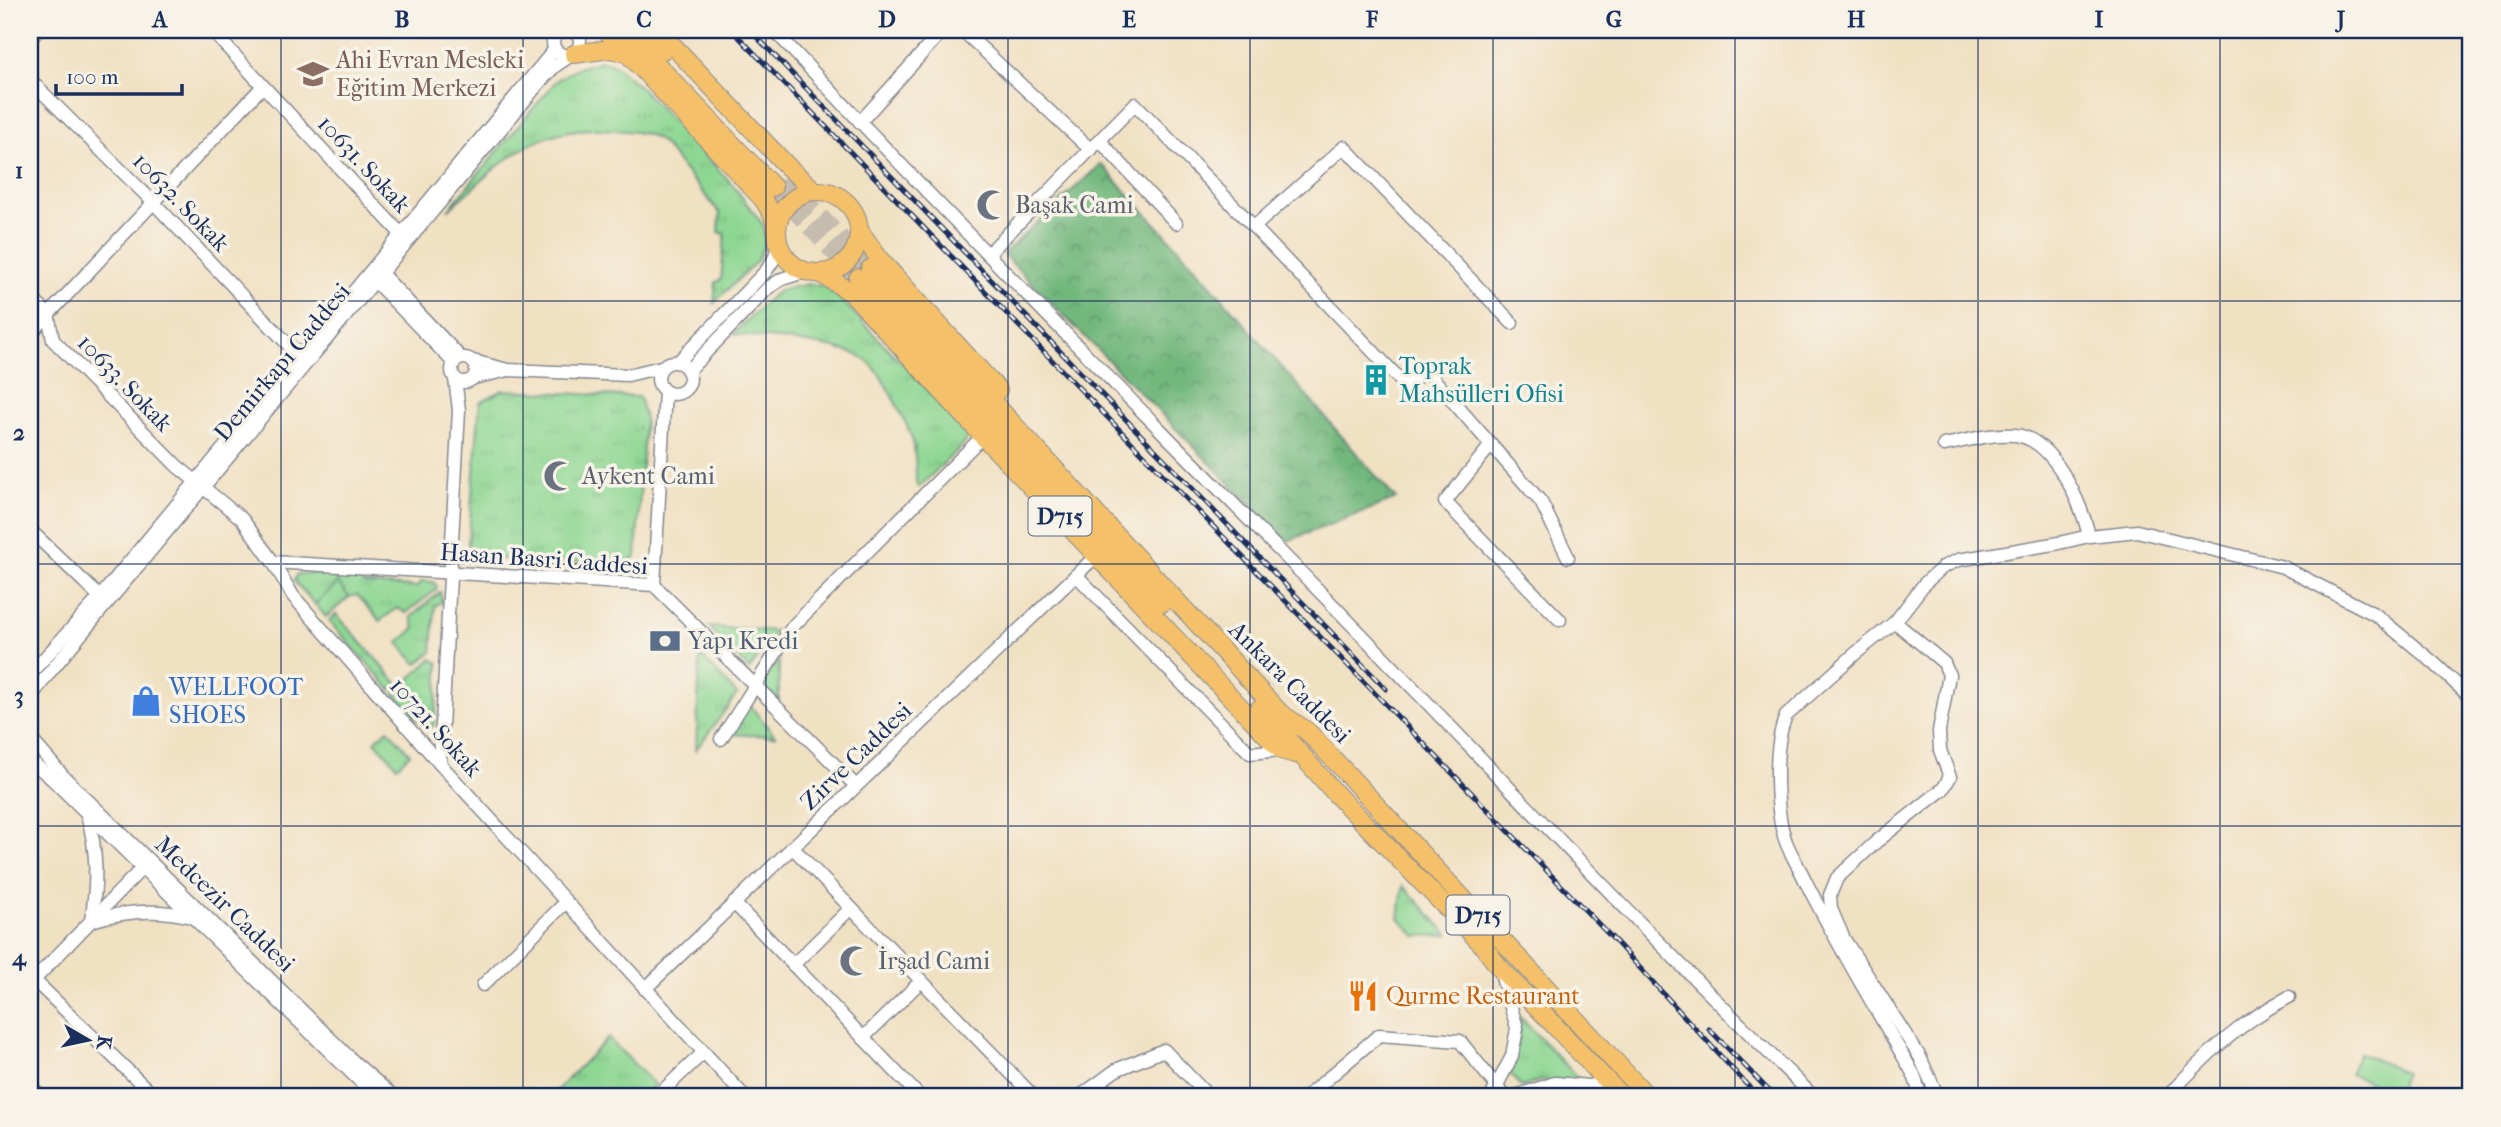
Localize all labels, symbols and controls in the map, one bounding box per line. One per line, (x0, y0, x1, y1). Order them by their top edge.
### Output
text: A (151, 6, 169, 33)
text: B (395, 6, 410, 33)
text: C (636, 6, 652, 33)
text: D (878, 6, 896, 33)
text: E (1122, 6, 1136, 33)
text: F (1365, 6, 1379, 33)
text: G (1606, 6, 1622, 33)
text: H (1847, 6, 1865, 33)
text: I (2095, 6, 2104, 33)
text: J (2335, 6, 2346, 33)
place label: Ahi Evran Mesleki Eğitim Merkezi (335, 46, 524, 102)
scale bar (56, 52, 182, 96)
school or university icon: Ahi Evran Mesleki Eğitim Merkezi (296, 57, 330, 91)
text: 100 m (66, 65, 119, 89)
street label: 10631. Sokak (312, 109, 417, 219)
street label: 10632. Sokak (127, 147, 236, 258)
text: 1 (15, 157, 23, 184)
mosque icon: Başak Cami (975, 188, 1009, 222)
place label: Başak Cami (1015, 191, 1133, 220)
street label: Demirkapı Caddesi (208, 278, 356, 446)
street label: 10633. Sokak (72, 329, 179, 438)
place label: Toprak Mahsülleri Ofisi (1399, 352, 1564, 408)
building icon: Toprak Mahsülleri Ofisi (1359, 363, 1393, 397)
text: 2 (13, 419, 25, 446)
mosque icon: Aykent Cami (542, 459, 576, 493)
place label: Aykent Cami (581, 462, 715, 490)
road number: D715 (1028, 496, 1092, 536)
street label: Hasan Basri Caddesi (439, 538, 649, 580)
street label: Ankara Caddesi (1223, 615, 1357, 749)
bank icon: Yapı Kredi (648, 624, 682, 658)
place label: Yapı Kredi (687, 627, 798, 655)
street label: 10721. Sokak (384, 672, 488, 783)
place label: WELLFOOT SHOES (168, 673, 304, 729)
text: 3 (14, 682, 24, 709)
shop icon: WELLFOOT SHOES (129, 684, 163, 718)
street label: Zirve Caddesi (795, 696, 917, 816)
street label: Medcezir Caddesi (149, 830, 301, 978)
road number: D715 (1446, 896, 1510, 934)
text: 4 (11, 944, 27, 971)
mosque icon: İrşad Cami (838, 944, 872, 978)
place label: İrşad Cami (878, 946, 990, 976)
restaurant icon: Qurme Restaurant (1346, 979, 1380, 1013)
place label: Qurme Restaurant (1386, 982, 1580, 1010)
north arrow (52, 1004, 122, 1074)
text: K (92, 1034, 116, 1052)

